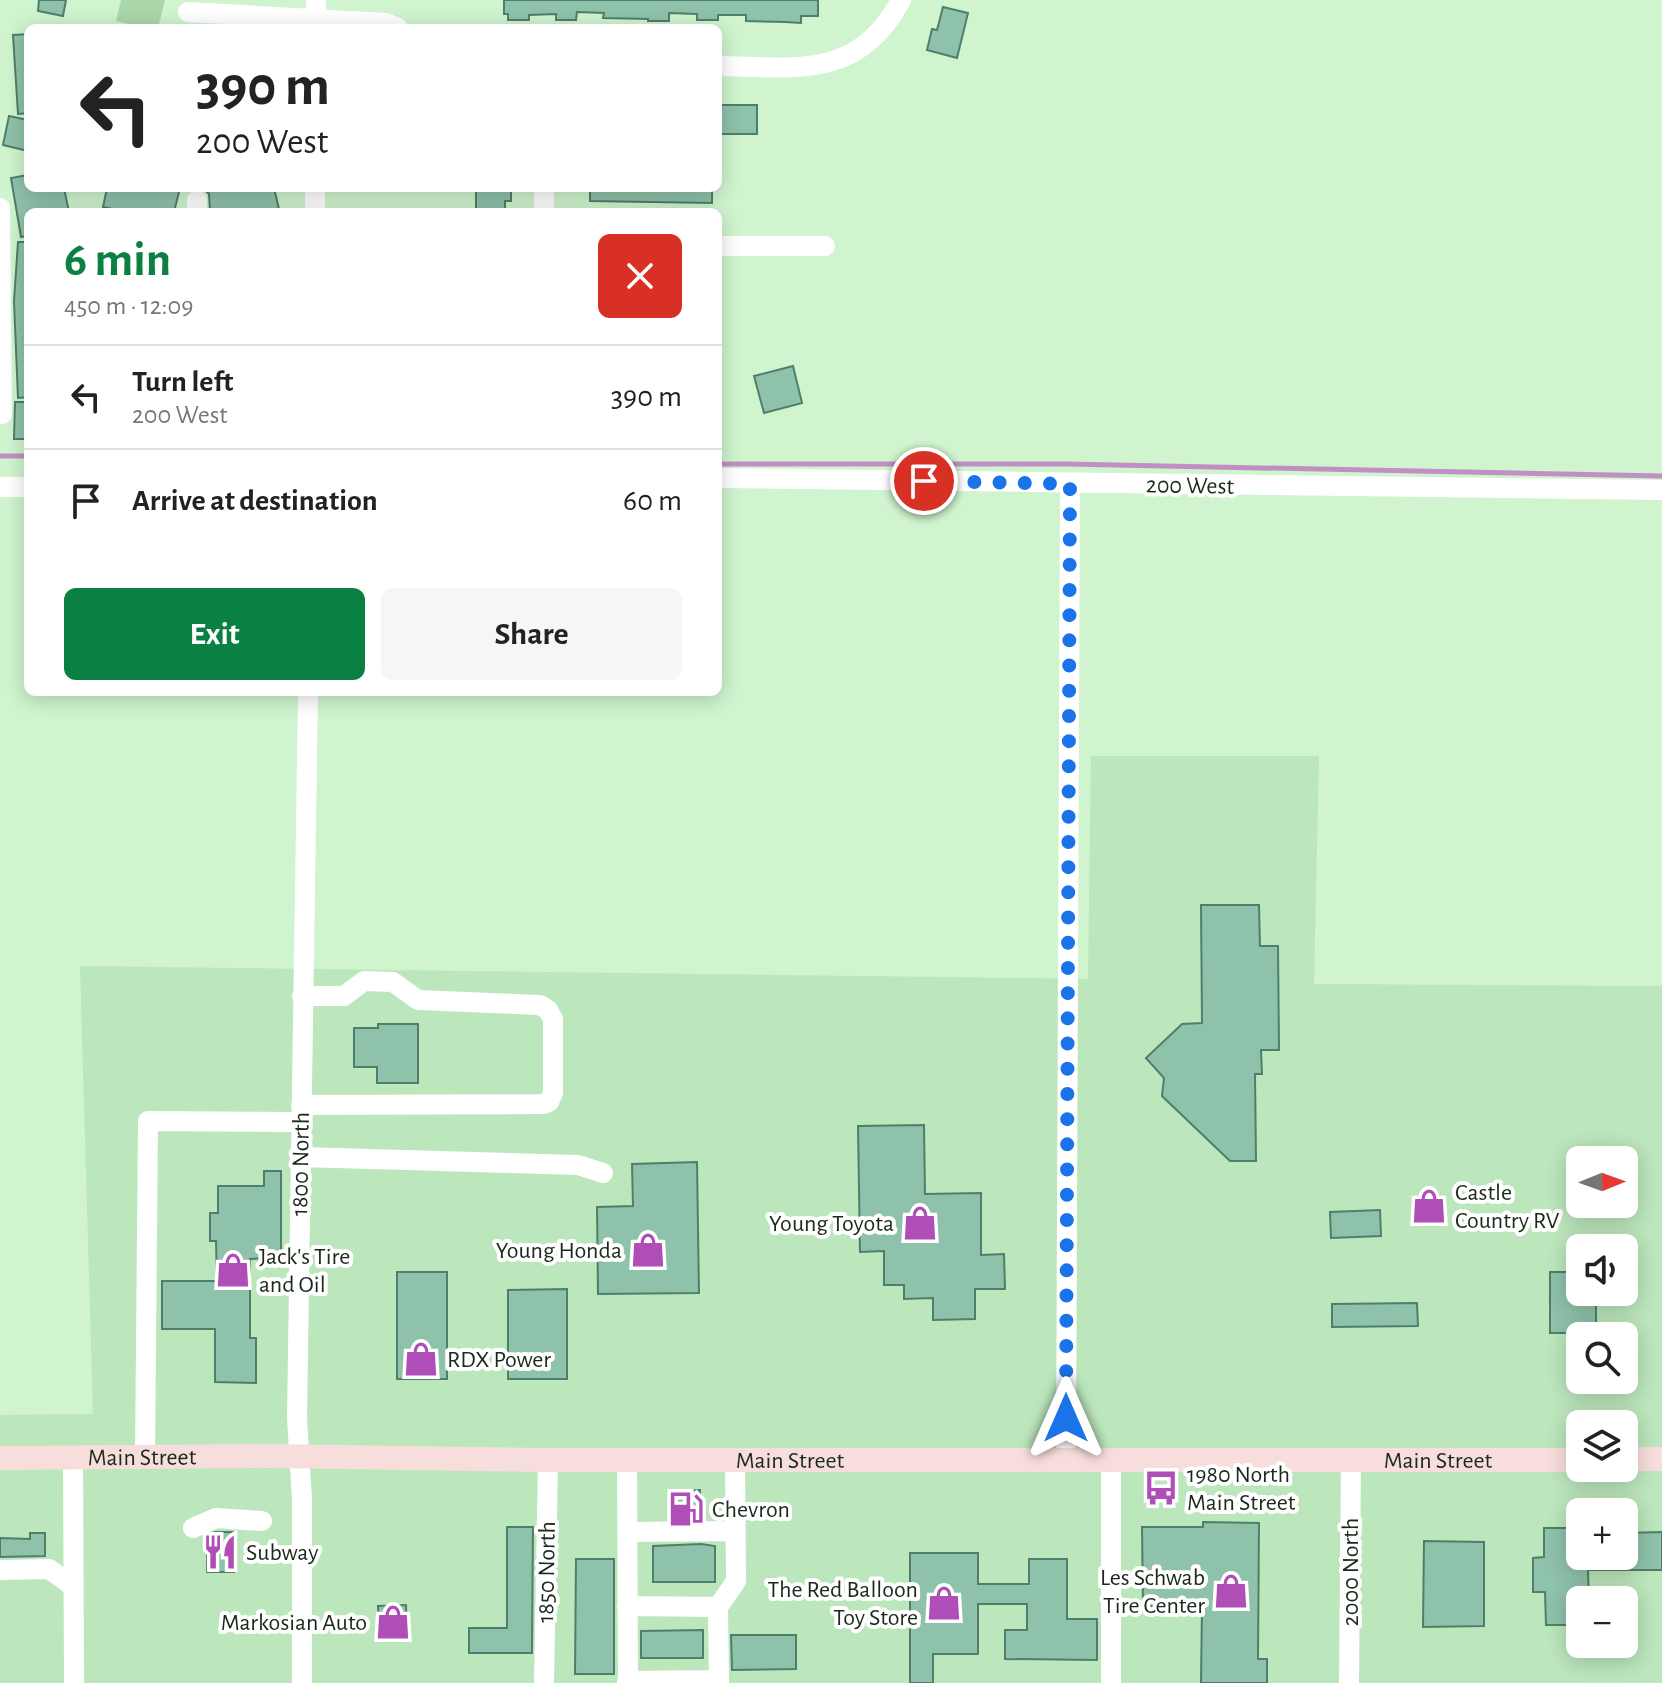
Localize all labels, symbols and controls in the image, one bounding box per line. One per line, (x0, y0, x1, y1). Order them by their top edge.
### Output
icon: left (64, 56, 168, 160)
text: 390 m (196, 59, 330, 115)
text: 200 West (196, 124, 328, 160)
button: close (598, 234, 682, 318)
text: 6 min (64, 237, 171, 285)
text: 450 m · 12:09 (64, 293, 193, 319)
text: Turn left (132, 367, 233, 397)
icon: left (64, 375, 108, 419)
text: 390 m (611, 382, 682, 412)
text: 200 West (132, 402, 228, 428)
pin (890, 447, 958, 515)
icon: arrive (902, 459, 946, 503)
street label: 200 West (1146, 473, 1235, 499)
icon: arrive (64, 479, 108, 523)
text: Arrive at destination (132, 486, 378, 516)
text: 60 m (623, 486, 682, 516)
button: Exit (64, 588, 365, 680)
button: Share (381, 588, 682, 680)
street label: 1800 North (288, 1112, 314, 1216)
north arrow (1566, 1146, 1638, 1218)
map controls (1566, 1146, 1638, 1658)
place label: Castle Country RV (1455, 1181, 1560, 1233)
shop icon: Castle Country RV (1410, 1187, 1448, 1225)
shop icon: Young Toyota (901, 1204, 939, 1242)
place label: Young Toyota (769, 1212, 894, 1236)
shop icon: Young Honda (629, 1231, 667, 1269)
button: sound (1566, 1234, 1638, 1306)
place label: Young Honda (496, 1239, 622, 1263)
place label: Jack's Tire and Oil (259, 1245, 350, 1297)
shop icon: Jack's Tire and Oil (214, 1251, 252, 1289)
button: search (1566, 1322, 1638, 1394)
shop icon: RDX Power (402, 1340, 440, 1378)
place label: RDX Power (447, 1348, 551, 1372)
position arrow (1024, 1376, 1108, 1460)
button: layers (1566, 1410, 1638, 1482)
street label: Main Street (88, 1446, 197, 1470)
street label: Main Street (736, 1449, 845, 1473)
street label: Main Street (1384, 1449, 1493, 1473)
place label: 1980 North Main Street (1187, 1463, 1296, 1515)
bus stop icon: 1980 North Main Street (1142, 1469, 1180, 1507)
fuel station icon: Chevron (667, 1490, 705, 1528)
place label: Chevron (712, 1498, 790, 1522)
button: + (1566, 1498, 1638, 1570)
street label: 2000 North (1339, 1518, 1363, 1626)
street label: 1850 North (534, 1521, 560, 1623)
restaurant icon: Subway (201, 1533, 239, 1571)
place label: Subway (246, 1541, 318, 1565)
place label: Les Schwab Tire Center (1100, 1566, 1205, 1618)
shop icon: Les Schwab Tire Center (1212, 1572, 1250, 1610)
place label: The Red Balloon Toy Store (768, 1578, 918, 1630)
shop icon: The Red Balloon Toy Store (925, 1584, 963, 1622)
button: − (1566, 1586, 1638, 1658)
shop icon: Markosian Auto (374, 1603, 412, 1641)
place label: Markosian Auto (221, 1611, 367, 1635)

